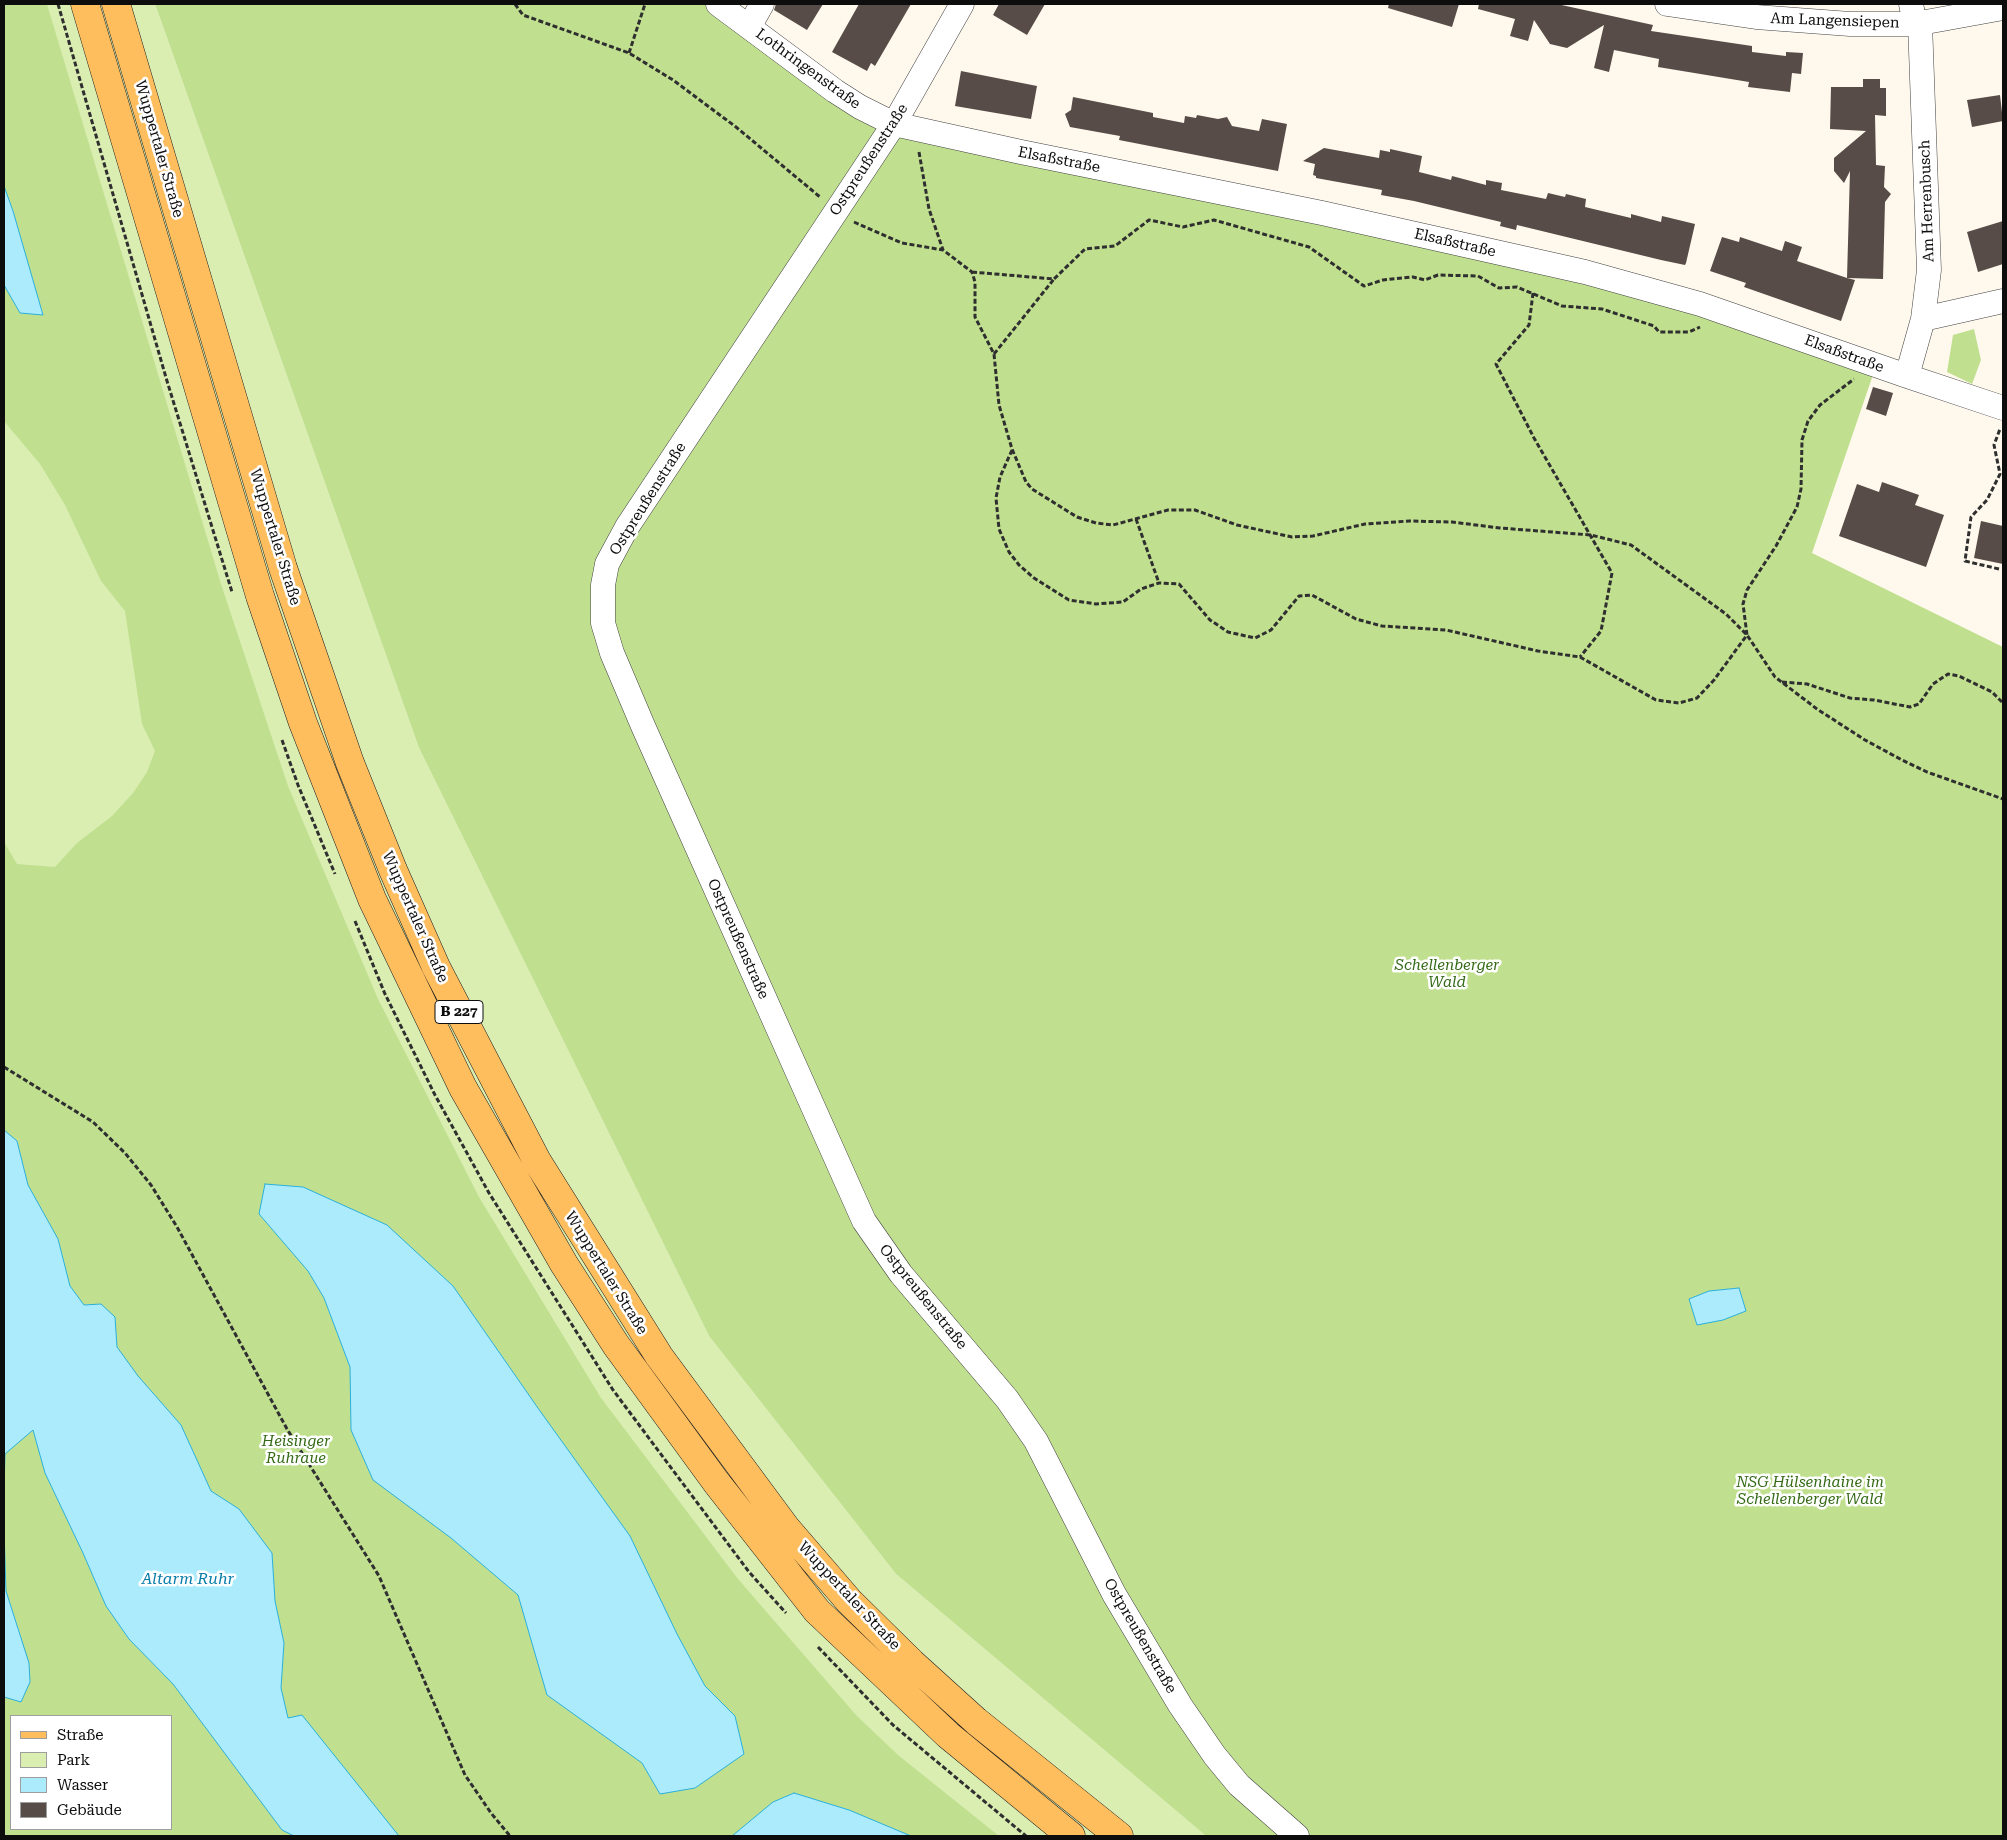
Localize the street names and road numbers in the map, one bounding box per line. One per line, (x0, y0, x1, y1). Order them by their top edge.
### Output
street label: Am Langensiepen (1770, 10, 1900, 32)
street label: Lothringenstraße (752, 25, 864, 113)
street label: Wuppertaler Straße (131, 78, 187, 220)
street label: Ostpreußenstraße (826, 101, 912, 219)
street label: Am Herrenbusch (1916, 139, 1938, 263)
street label: Elsaßstraße (1016, 143, 1102, 177)
street label: Elsaßstraße (1412, 225, 1498, 261)
street label: Elsaßstraße (1802, 331, 1886, 377)
street label: Ostpreußenstraße (606, 439, 690, 559)
street label: Wuppertaler Straße (246, 467, 304, 607)
street label: Wuppertaler Straße (378, 849, 452, 985)
street label: Ostpreußenstraße (703, 876, 773, 1002)
road number: B 227 (435, 1000, 483, 1024)
street label: Wuppertaler Straße (561, 1208, 651, 1338)
street label: Ostpreußenstraße (875, 1241, 971, 1353)
street label: Wuppertaler Straße (794, 1538, 904, 1654)
street label: Ostpreußenstraße (1100, 1575, 1180, 1697)

